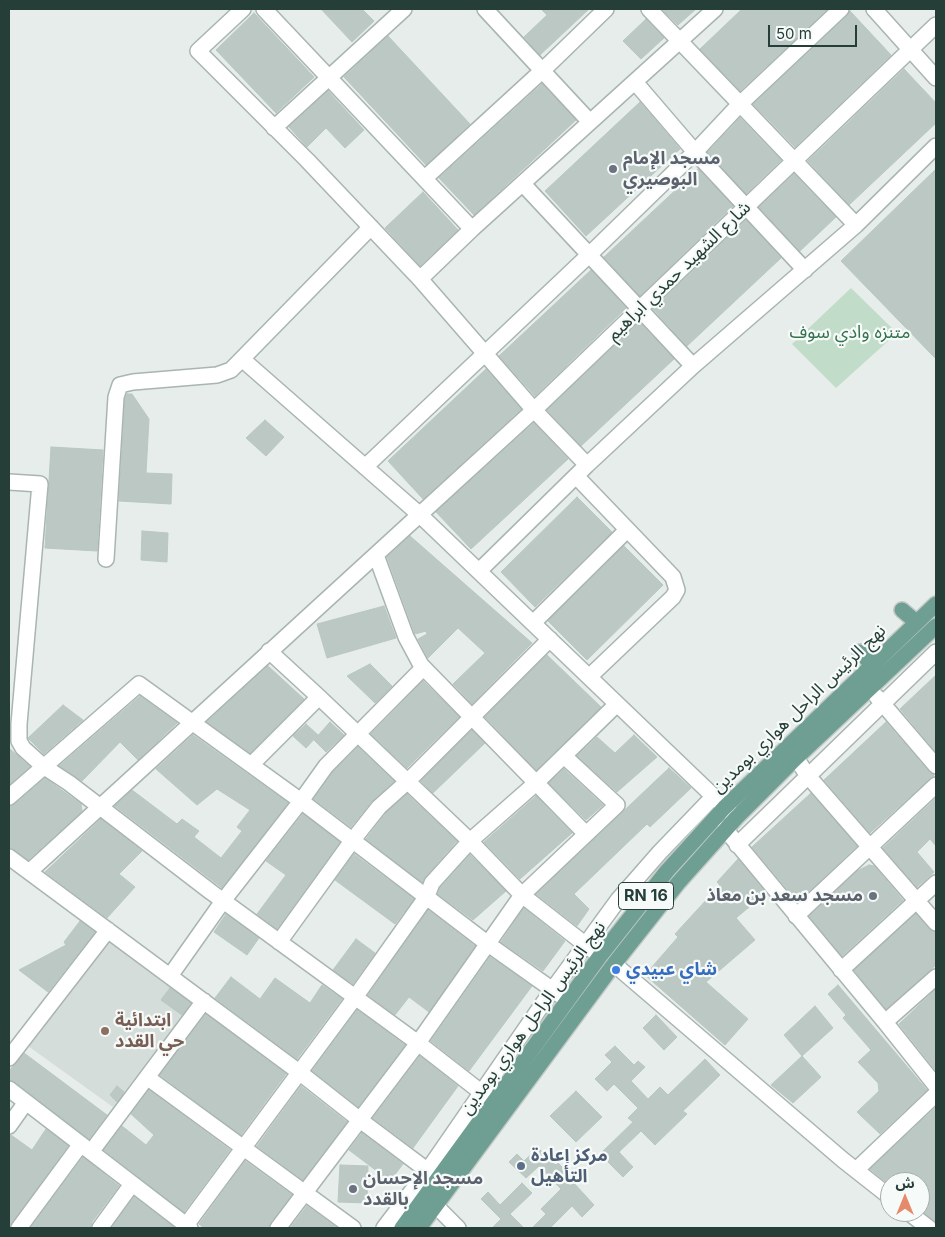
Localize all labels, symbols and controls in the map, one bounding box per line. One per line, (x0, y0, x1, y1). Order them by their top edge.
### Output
scale bar (770, 15, 859, 47)
text: 50 m (776, 24, 812, 43)
place label: مسجد الإمام البوصيري (623, 148, 720, 190)
marker: مسجد الإمام البوصيري (607, 163, 619, 175)
street label: شارع الشهيد حمدي ابراهيم (603, 197, 755, 345)
park label: متنزه وادي سوف (789, 322, 911, 344)
street label: نهج الرئيس الراحل هواري بومدين (707, 620, 891, 798)
road number: RN 16 (618, 882, 674, 909)
place label: مسجد سعد بن معاذ (706, 885, 863, 907)
marker: مسجد سعد بن معاذ (867, 890, 879, 902)
street label: نهج الرئيس الراحل هواري بومدين (456, 917, 610, 1119)
place label: شاي عبيدي (626, 959, 717, 981)
marker: شاي عبيدي (610, 964, 622, 976)
place label: ابتدائية حي القدد (115, 1010, 184, 1052)
marker: ابتدائية حي القدد (99, 1025, 111, 1037)
place label: مركز إعادة التأهيل (531, 1145, 608, 1188)
marker: مركز إعادة التأهيل (515, 1160, 527, 1172)
place label: مسجد الإحسان بالقدد (363, 1168, 483, 1210)
north arrow (880, 1172, 930, 1222)
text: ش (895, 1174, 915, 1191)
marker: مسجد الإحسان بالقدد (347, 1183, 359, 1195)

